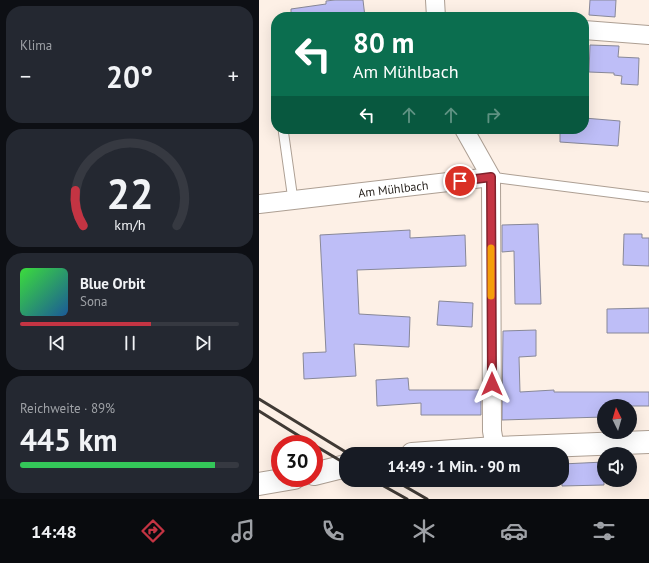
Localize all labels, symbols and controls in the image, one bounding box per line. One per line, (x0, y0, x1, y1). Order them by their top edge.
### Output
text: 80 m (353, 24, 414, 61)
icon: left (287, 28, 339, 80)
text: Klima (20, 37, 52, 54)
text: 20° (106, 57, 153, 96)
text: Am Mühlbach (353, 60, 459, 83)
text: − (20, 62, 31, 90)
text: + (228, 62, 239, 90)
icon: left (356, 104, 378, 126)
icon: ahead (398, 104, 420, 126)
icon: ahead (440, 104, 462, 126)
icon: right (482, 104, 504, 126)
pin (443, 164, 477, 198)
text: 22 (106, 167, 153, 220)
icon: arrive (449, 170, 471, 192)
street label: Am Mühlbach (357, 177, 429, 200)
text: km/h (114, 214, 145, 233)
text: Blue Orbit (80, 274, 145, 293)
text: Sona (80, 293, 107, 310)
icon: previous (46, 332, 68, 354)
icon: pause (119, 332, 141, 354)
icon: next (192, 332, 214, 354)
position arrow (471, 363, 513, 405)
north arrow (597, 399, 637, 439)
map controls (597, 399, 637, 487)
text: Reichweite · 89% (20, 400, 115, 417)
text: 445 km (20, 420, 118, 459)
speed limit sign: 30 (271, 435, 323, 487)
button: sound (597, 447, 637, 487)
text: 14:49 · 1 Min. · 90 m (388, 457, 520, 476)
icon: directions (139, 517, 167, 545)
icon: music (229, 517, 257, 545)
icon: phone (319, 517, 347, 545)
icon: climate (410, 517, 438, 545)
icon: car (500, 517, 528, 545)
icon: filters (590, 517, 618, 545)
text: 14:48 (31, 520, 77, 543)

